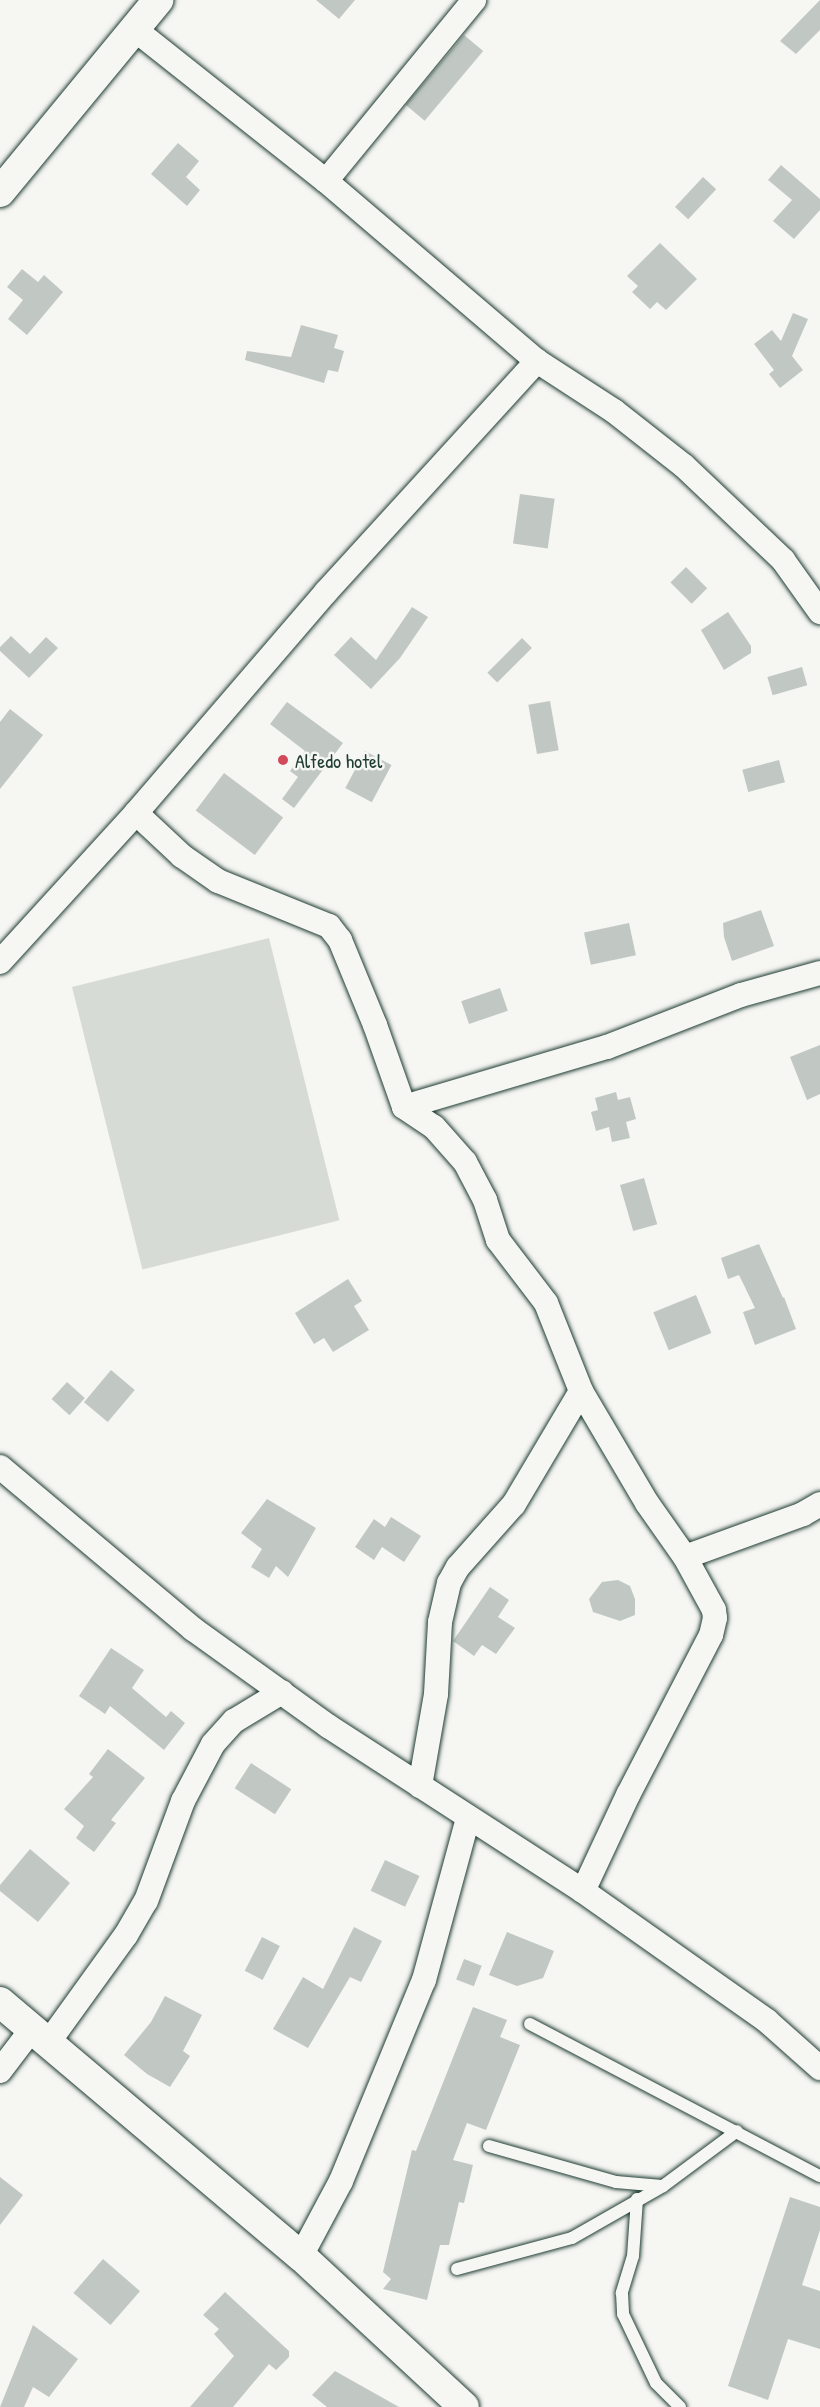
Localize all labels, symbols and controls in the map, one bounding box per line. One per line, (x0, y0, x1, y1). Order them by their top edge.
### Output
place label: Alfedo hotel (295, 748, 382, 772)
marker: Alfedo hotel (276, 753, 290, 767)

